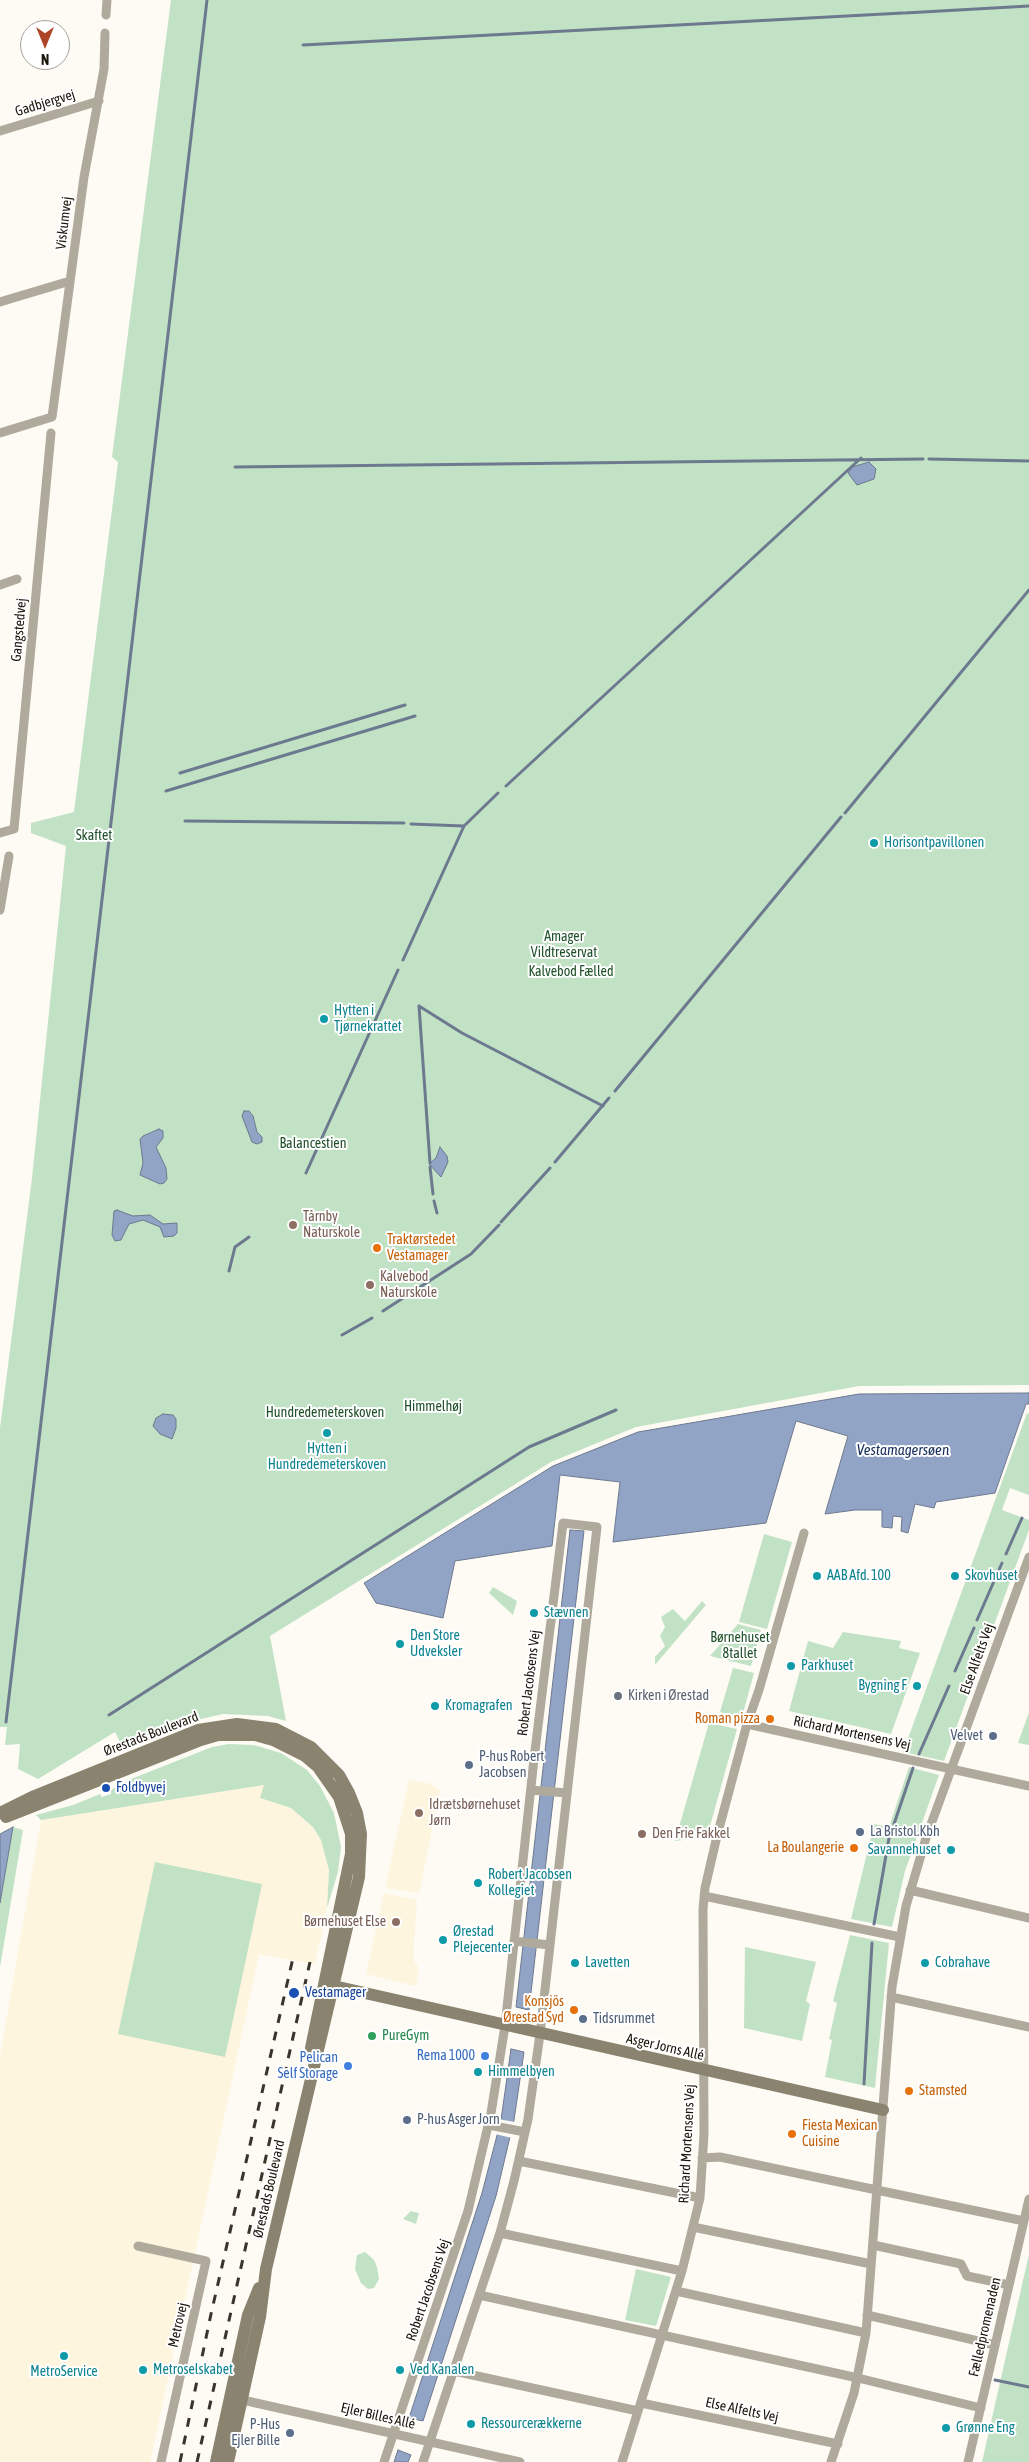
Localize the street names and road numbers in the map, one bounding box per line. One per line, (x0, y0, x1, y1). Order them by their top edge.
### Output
street label: Gadbjergvej (13, 86, 77, 120)
street label: Viskumvej (52, 196, 76, 250)
street label: Gangstedvej (8, 598, 30, 662)
street label: Else Alfelts Vej (956, 1621, 998, 1697)
street label: Robert Jacobsens Vej (514, 1629, 544, 1737)
street label: Ørestads Boulevard (101, 1708, 201, 1760)
street label: Richard Mortensens Vej (792, 1712, 912, 1754)
street label: Asger Jorns Allé (624, 2030, 706, 2064)
street label: Richard Mortensens Vej (675, 2084, 699, 2204)
street label: Ørestads Boulevard (250, 2138, 288, 2240)
street label: Robert Jacobsens Vej (403, 2237, 453, 2343)
street label: Fælledpromenaden (965, 2276, 1005, 2378)
street label: Metrovej (165, 2301, 191, 2349)
street label: Else Alfelts Vej (704, 2394, 780, 2426)
street label: Ejler Billes Allé (339, 2399, 417, 2433)

